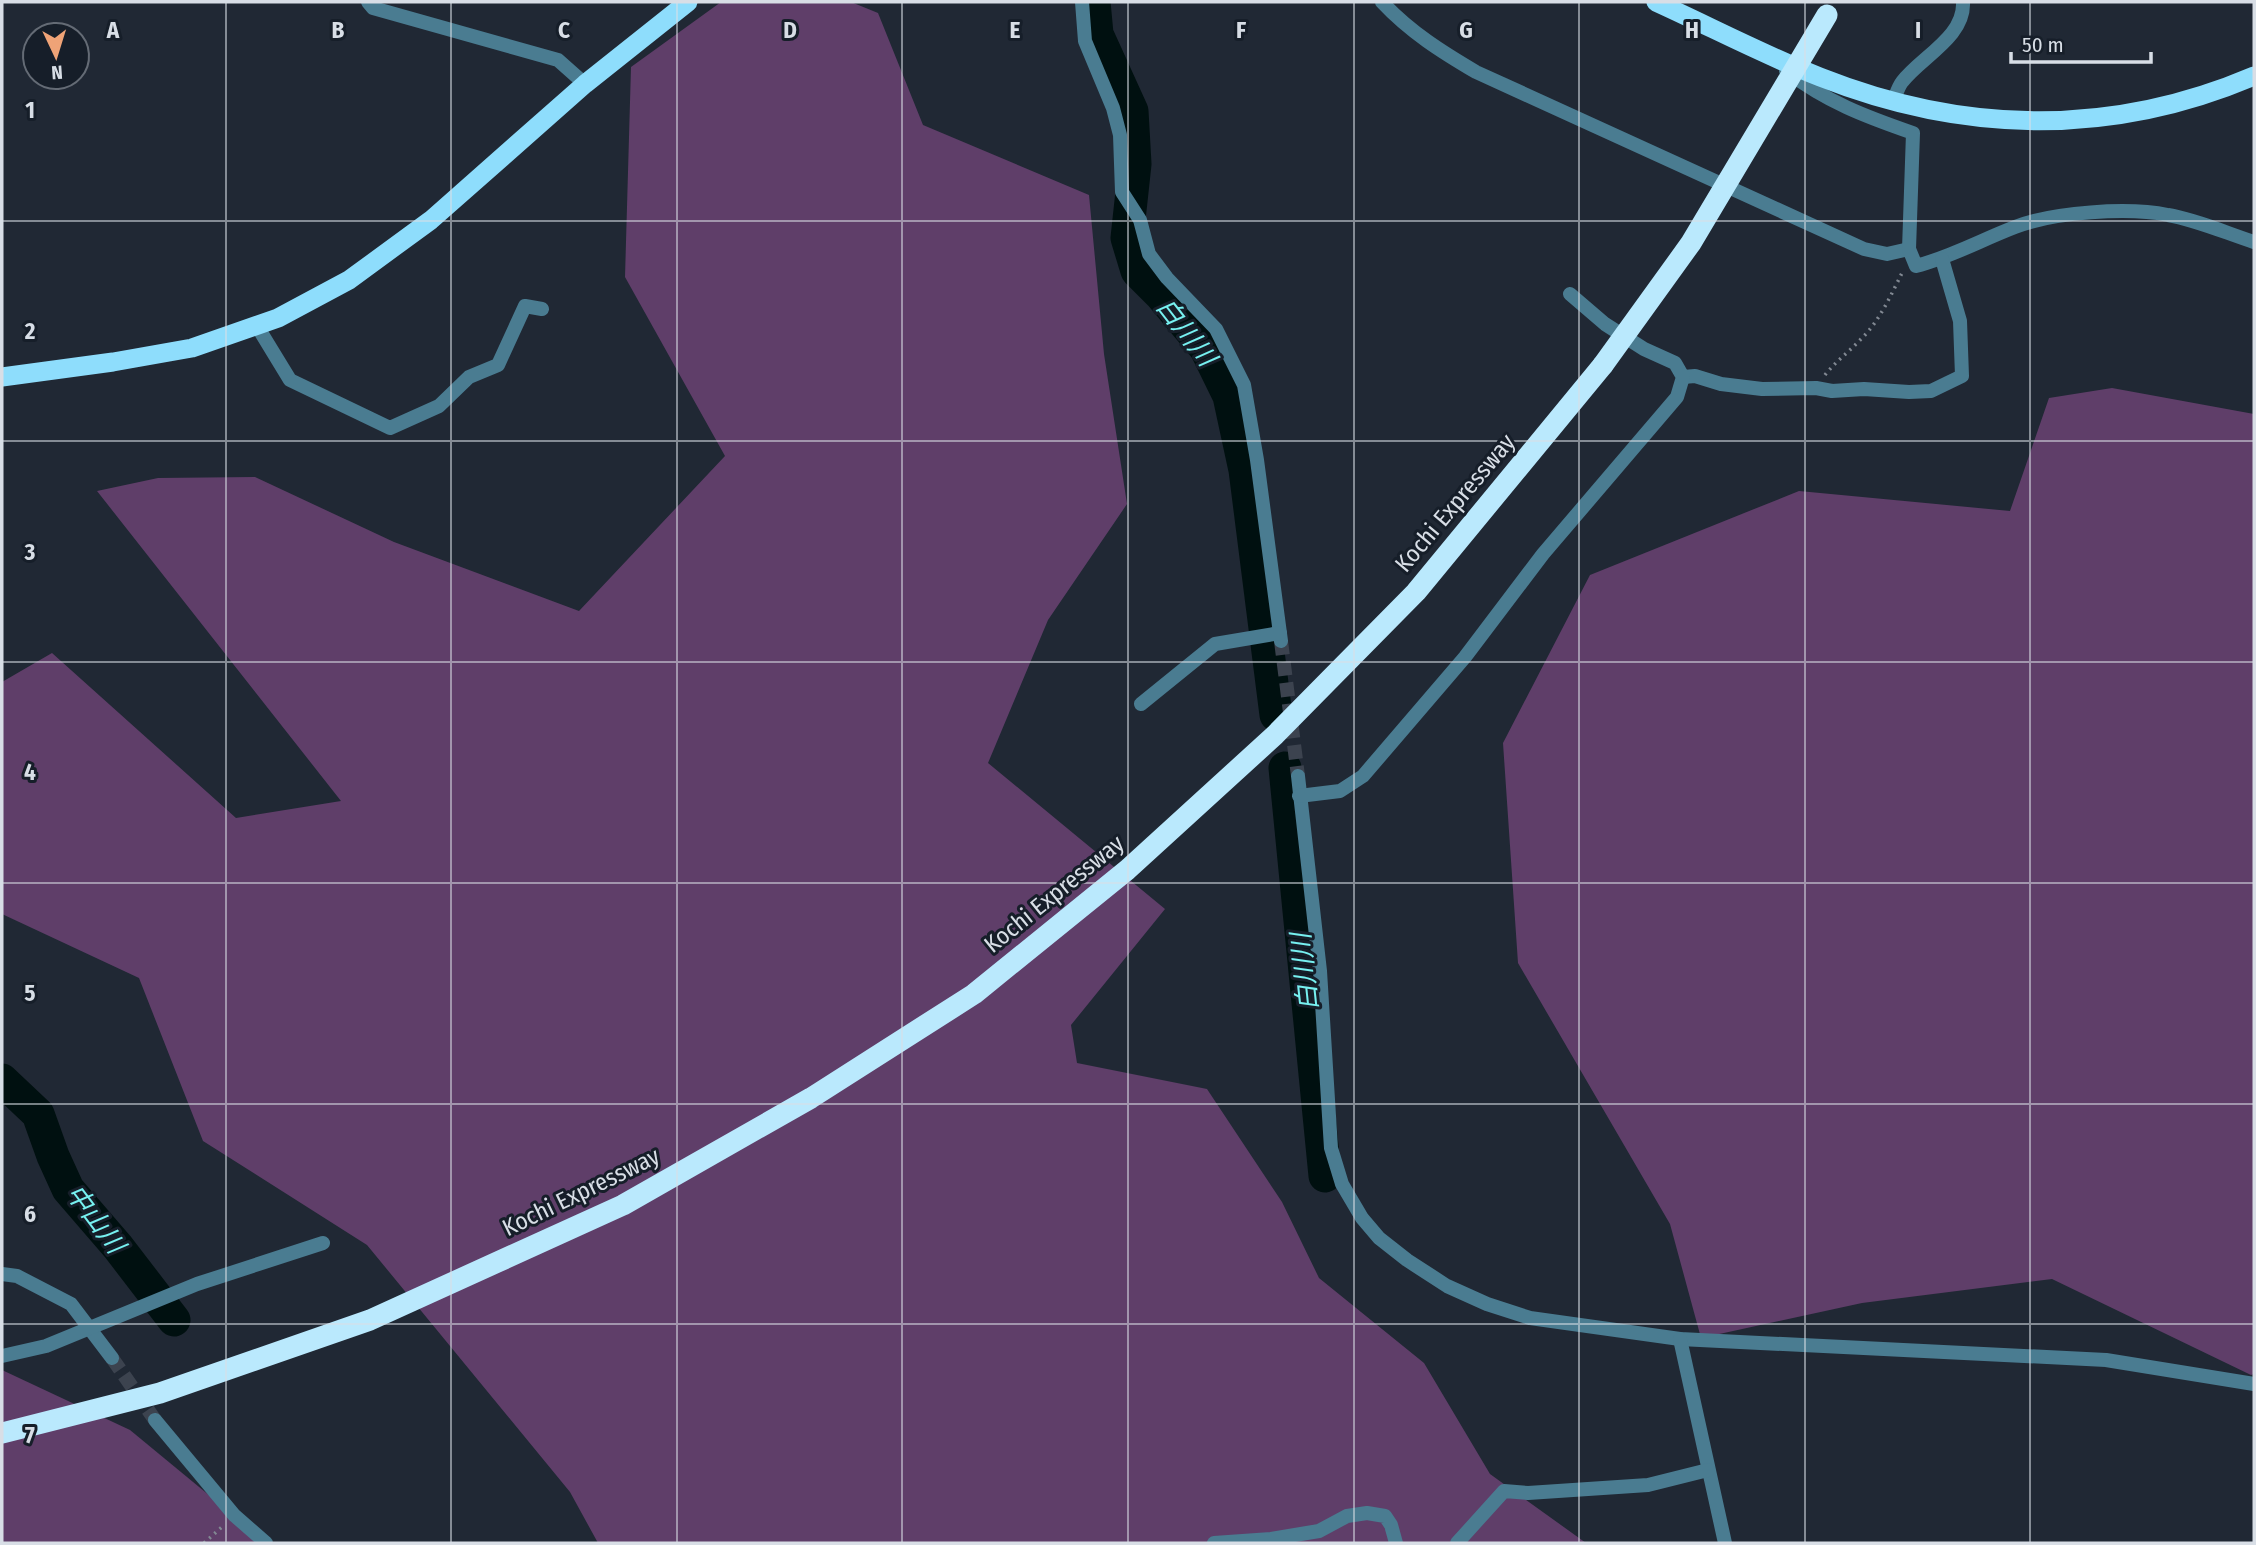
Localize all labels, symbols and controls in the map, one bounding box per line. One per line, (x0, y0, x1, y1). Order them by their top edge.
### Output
text: A (106, 16, 120, 44)
text: B (332, 16, 345, 44)
text: C (558, 16, 570, 44)
text: D (783, 16, 797, 44)
text: E (1010, 16, 1021, 44)
text: F (1236, 16, 1246, 44)
text: G (1459, 16, 1473, 44)
text: H (1685, 16, 1699, 44)
text: I (1915, 16, 1921, 44)
north arrow (21, 21, 91, 91)
scale bar (2011, 21, 2151, 65)
text: 50 m (2022, 32, 2064, 58)
text: N (51, 61, 64, 84)
text: 1 (25, 96, 35, 124)
water label: 白川川 (1150, 292, 1224, 375)
text: 2 (24, 317, 36, 345)
street label: Kochi Expressway (1389, 428, 1521, 578)
text: 3 (24, 538, 36, 566)
text: 4 (24, 758, 36, 786)
street label: Kochi Expressway (979, 829, 1130, 959)
water label: 白川川 (1285, 929, 1324, 1012)
text: 5 (24, 979, 36, 1007)
street label: Kochi Expressway (498, 1142, 664, 1242)
water label: 中山川 (59, 1179, 133, 1262)
text: 6 (24, 1200, 36, 1228)
text: 7 (25, 1421, 35, 1449)

